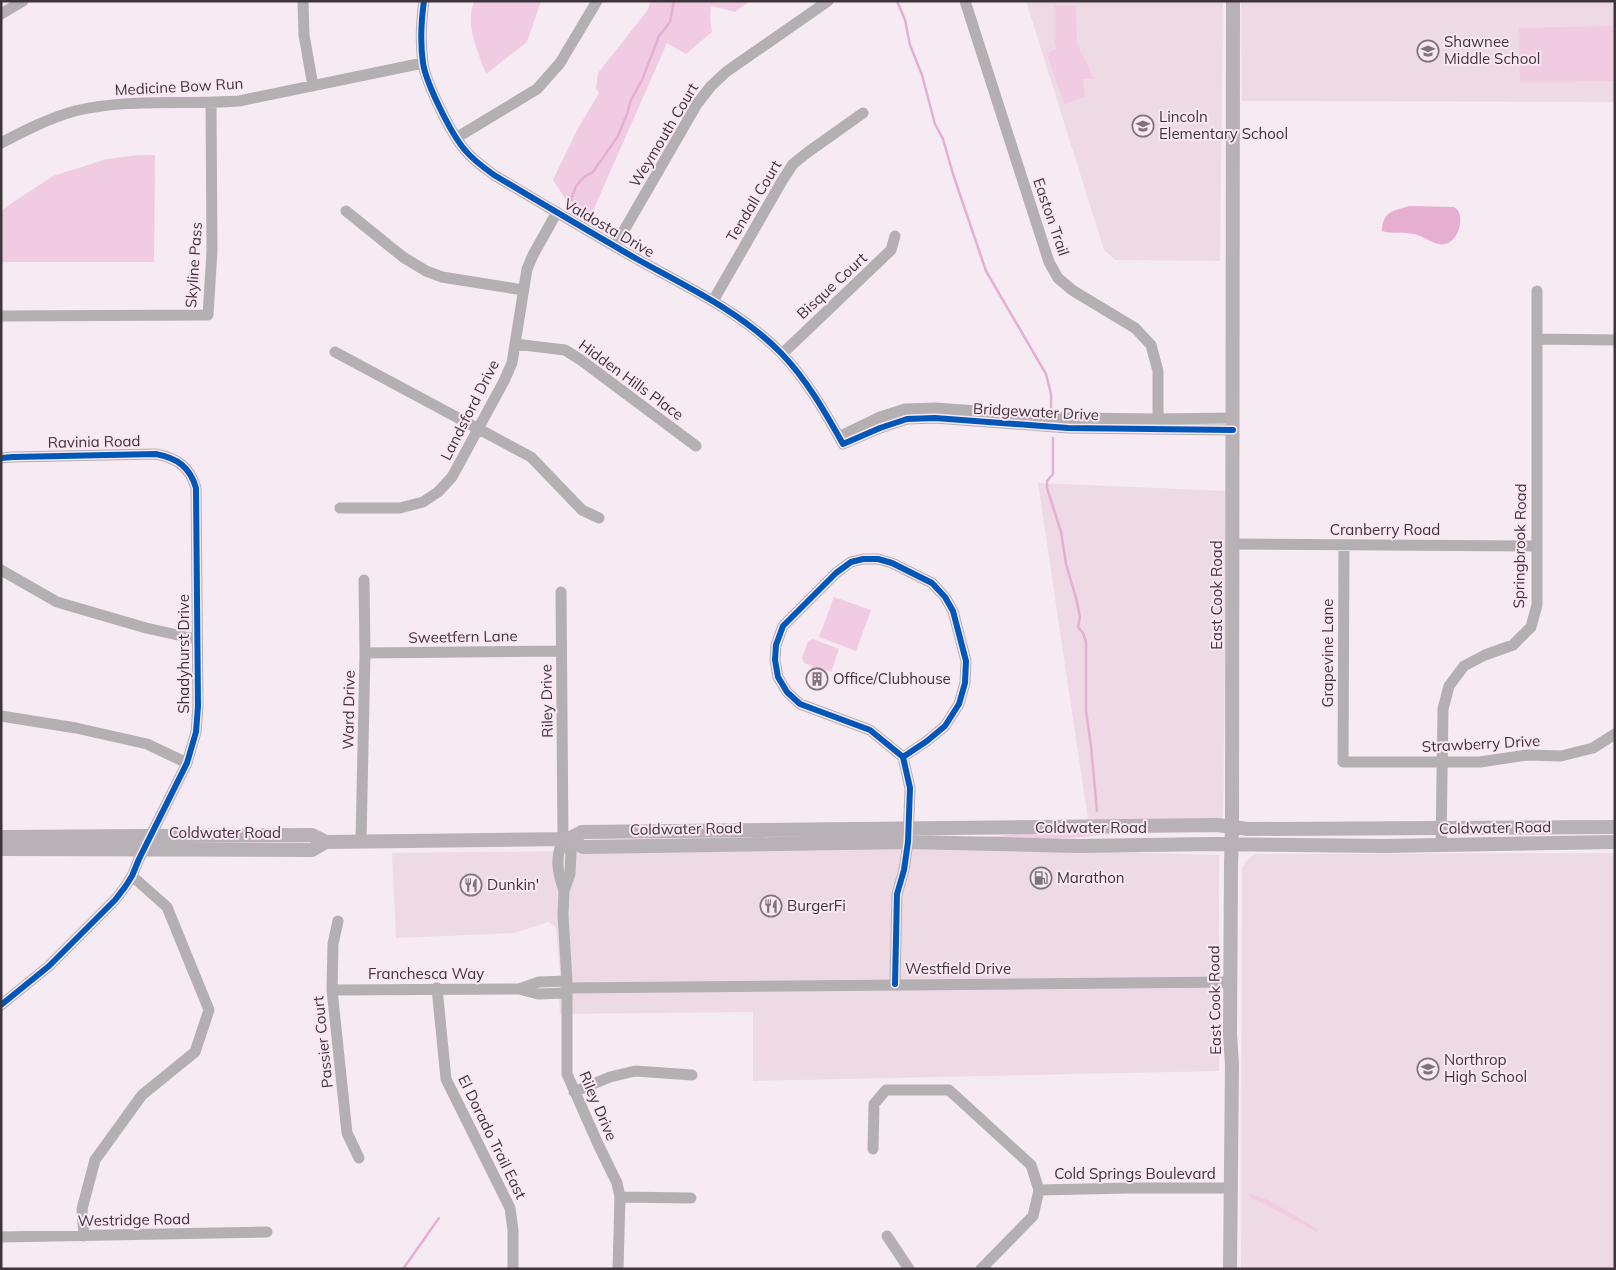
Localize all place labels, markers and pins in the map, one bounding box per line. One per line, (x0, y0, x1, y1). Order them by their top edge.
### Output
place label: Shawnee Middle School (1444, 32, 1540, 68)
school or university icon: Shawnee Middle School (1416, 39, 1440, 63)
place label: Lincoln Elementary School (1159, 107, 1288, 143)
school or university icon: Lincoln Elementary School (1131, 114, 1155, 138)
building icon: Office/Clubhouse (805, 667, 829, 691)
place label: Office/Clubhouse (833, 669, 951, 688)
fuel station icon: Marathon (1029, 866, 1053, 890)
place label: Marathon (1057, 868, 1125, 887)
restaurant icon: Dunkin' (459, 873, 483, 897)
place label: Dunkin' (487, 875, 539, 894)
restaurant icon: BurgerFi (759, 894, 783, 918)
place label: BurgerFi (787, 896, 846, 915)
place label: Northrop High School (1444, 1050, 1527, 1086)
school or university icon: Northrop High School (1416, 1057, 1440, 1081)

